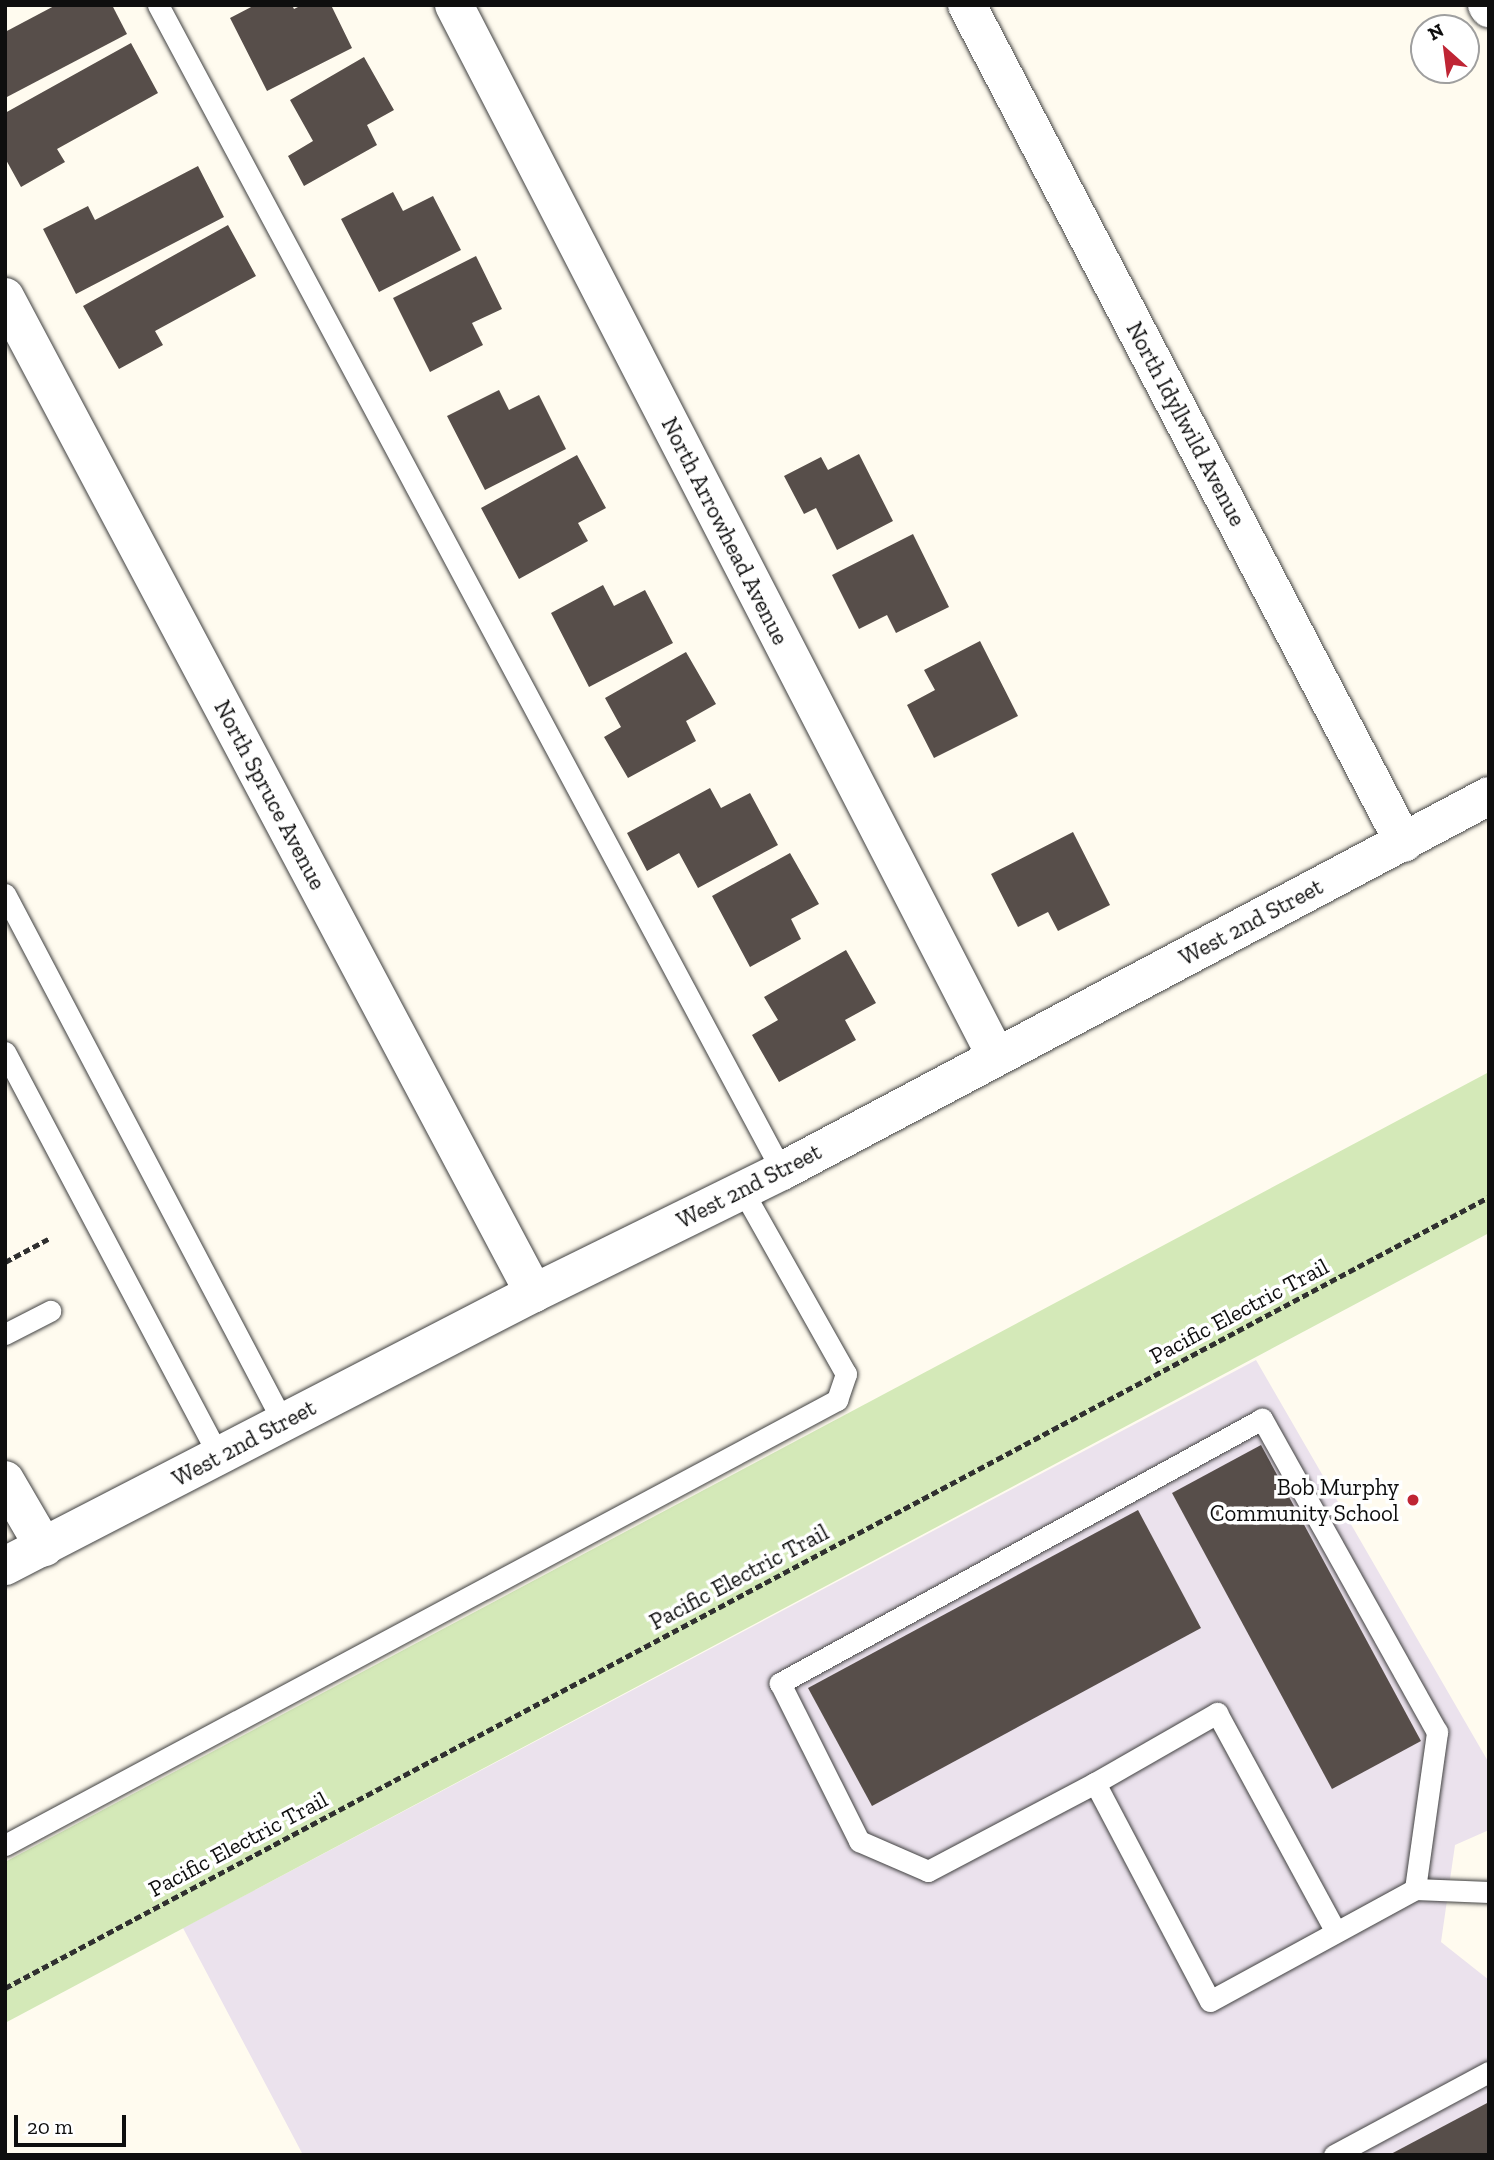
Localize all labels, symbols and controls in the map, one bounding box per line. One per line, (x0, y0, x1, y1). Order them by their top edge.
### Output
north arrow (1410, 14, 1480, 84)
text: N (1424, 18, 1448, 45)
street label: North Idyllwild Avenue (1120, 317, 1252, 531)
street label: North Arrowhead Avenue (655, 412, 795, 650)
street label: North Spruce Avenue (208, 695, 332, 895)
street label: West 2nd Street (1175, 873, 1327, 971)
street label: West 2nd Street (672, 1138, 826, 1234)
street label: Pacific Electric Trail (1145, 1252, 1333, 1370)
street label: West 2nd Street (168, 1394, 320, 1492)
place label: Bob Murphy Community School (1209, 1473, 1399, 1527)
marker: Bob Murphy Community School (1405, 1492, 1421, 1508)
street label: Pacific Electric Trail (645, 1518, 833, 1636)
street label: Pacific Electric Trail (144, 1785, 332, 1903)
scale bar (18, 2100, 130, 2144)
text: 20 m (27, 2114, 73, 2139)

